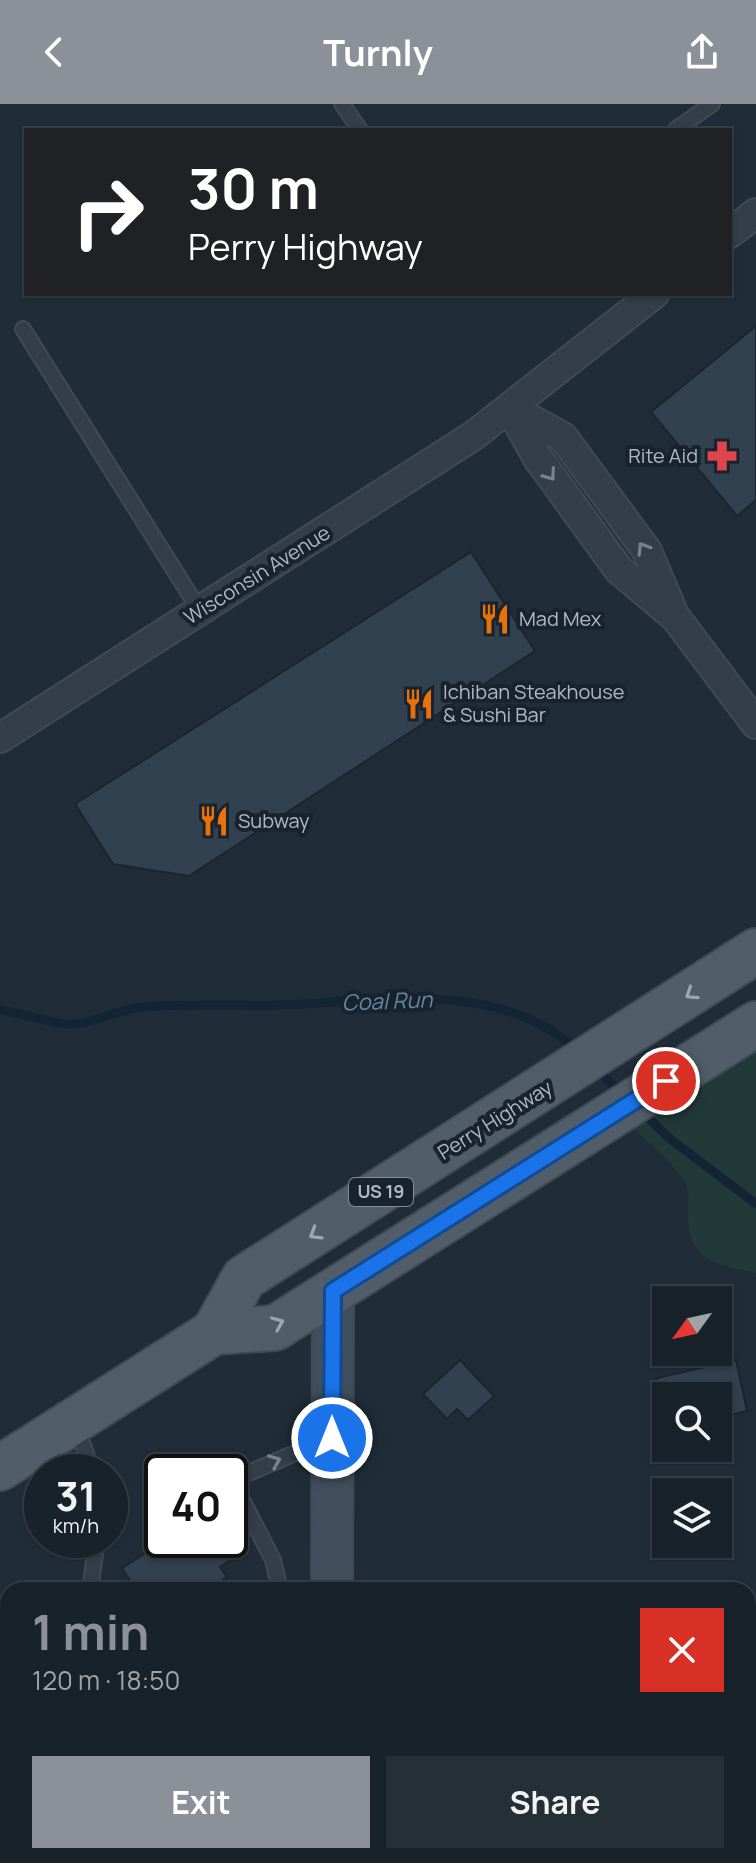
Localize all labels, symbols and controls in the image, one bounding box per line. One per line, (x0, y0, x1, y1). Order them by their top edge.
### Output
text: Turnly (323, 28, 433, 77)
icon: back (32, 30, 76, 74)
icon: share (680, 30, 724, 74)
text: 30 m (188, 149, 319, 226)
icon: right (56, 160, 160, 264)
text: Perry Highway (188, 222, 423, 271)
pharmacy icon: Rite Aid (705, 439, 739, 473)
place label: Rite Aid (628, 442, 698, 469)
one-way arrow (540, 466, 554, 481)
street label: Wisconsin Avenue (179, 519, 335, 630)
one-way arrow (638, 542, 653, 556)
restaurant icon: Mad Mex (478, 602, 512, 636)
place label: Mad Mex (519, 605, 602, 632)
place label: Ichiban Steakhouse & Sushi Bar (443, 678, 624, 728)
restaurant icon: Ichiban Steakhouse & Sushi Bar (402, 687, 436, 721)
restaurant icon: Subway (197, 804, 231, 838)
place label: Subway (238, 807, 310, 834)
water label: Coal Run (341, 984, 434, 1018)
one-way arrow (685, 984, 699, 999)
pin (632, 1047, 700, 1115)
icon: arrive (644, 1059, 688, 1103)
street label: Perry Highway (432, 1073, 558, 1166)
road number: US 19 (349, 1178, 413, 1206)
one-way arrow (309, 1224, 324, 1239)
north arrow (652, 1286, 732, 1366)
map controls (652, 1286, 732, 1558)
one-way arrow (269, 1317, 284, 1333)
button: search (652, 1382, 732, 1462)
position arrow (290, 1396, 374, 1480)
speed limit sign: 40 (144, 1454, 248, 1558)
one-way arrow (267, 1455, 281, 1471)
text: 31 (56, 1468, 96, 1523)
button: layers (652, 1478, 732, 1558)
text: km/h (53, 1512, 99, 1539)
text: 1 min (32, 1599, 149, 1664)
button: close (640, 1608, 724, 1692)
text: 120 m · 18:50 (32, 1662, 180, 1698)
button: Exit (32, 1756, 370, 1848)
button: Share (386, 1756, 724, 1848)

